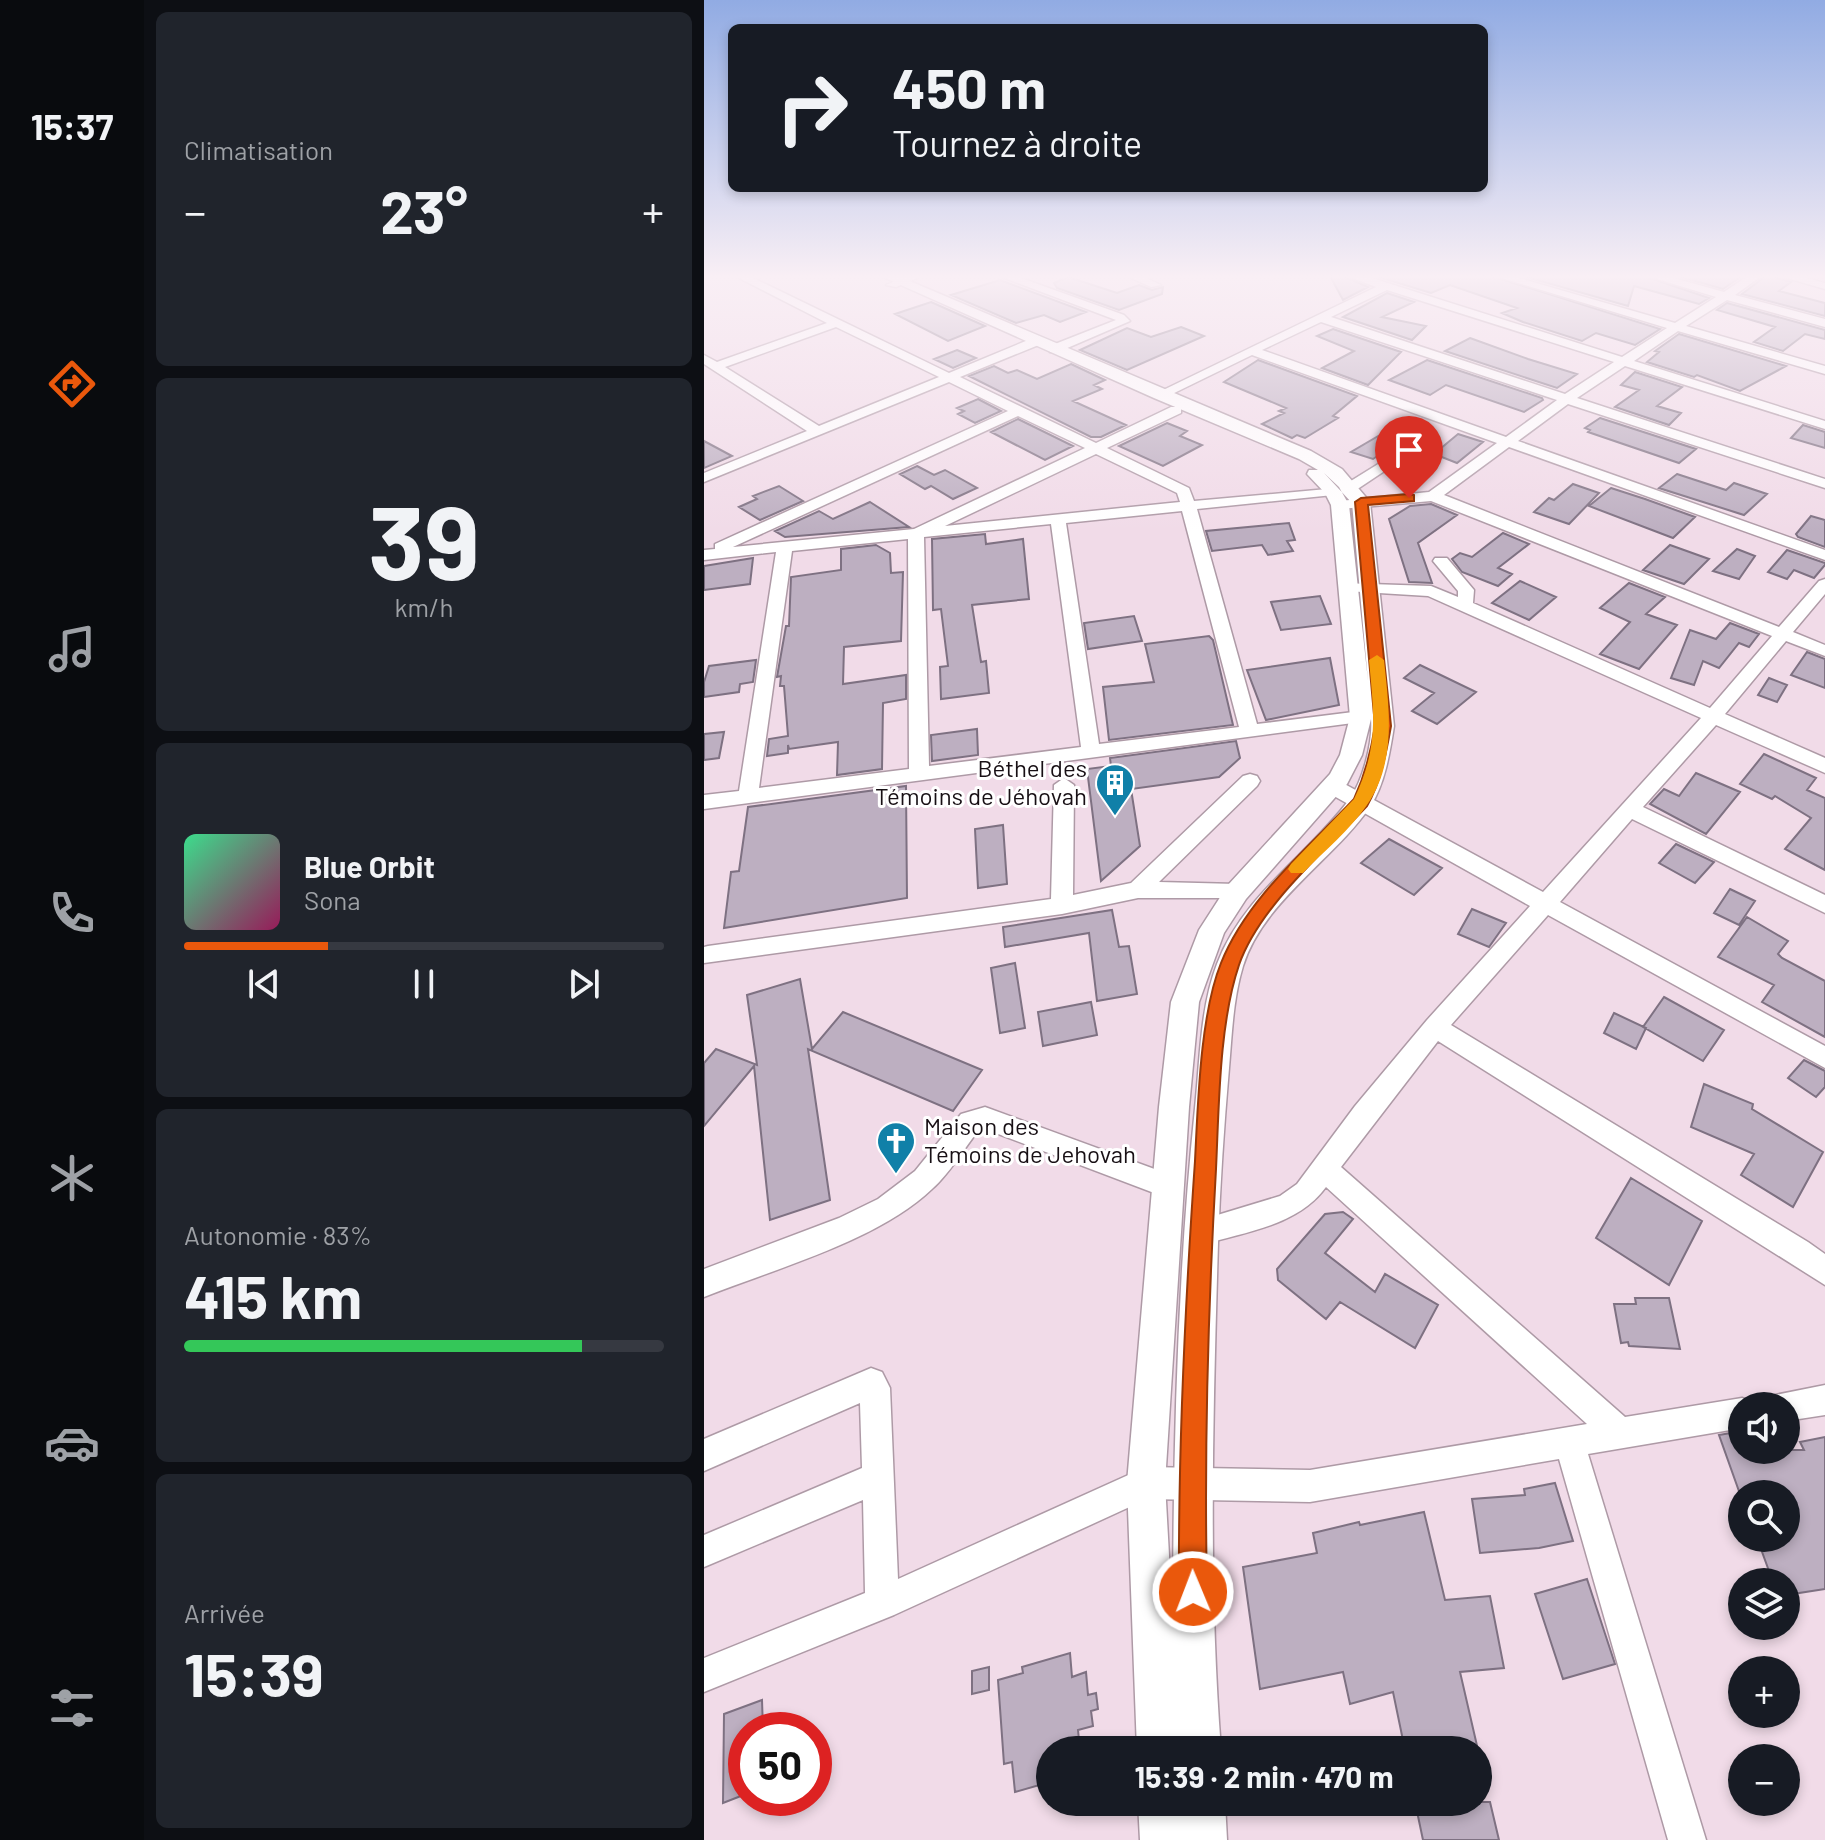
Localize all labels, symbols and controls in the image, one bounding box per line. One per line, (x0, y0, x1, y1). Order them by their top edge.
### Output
text: 450 m (892, 53, 1046, 120)
icon: right (760, 56, 864, 160)
text: 15:37 (31, 104, 113, 147)
text: Tournez à droite (892, 121, 1142, 164)
text: Climatisation (184, 134, 333, 165)
text: 23° (380, 174, 468, 246)
text: − (184, 184, 206, 237)
text: + (642, 184, 664, 237)
icon: directions (44, 356, 100, 412)
pin (1375, 416, 1443, 498)
icon: arrive (1387, 428, 1431, 472)
text: 39 (368, 476, 480, 601)
text: km/h (395, 591, 453, 622)
icon: music (44, 621, 100, 677)
place label: Béthel des Témoins de Jéhovah (875, 753, 1087, 810)
building icon: Béthel des Témoins de Jéhovah (1094, 762, 1136, 817)
text: Blue Orbit (304, 848, 435, 884)
text: Sona (304, 884, 361, 915)
icon: phone (44, 885, 100, 941)
icon: previous (242, 962, 286, 1006)
icon: pause (402, 962, 446, 1006)
icon: next (562, 962, 606, 1006)
place label: Maison des Témoins de Jehovah (924, 1111, 1136, 1168)
church icon: Maison des Témoins de Jehovah (875, 1120, 917, 1175)
icon: climate (44, 1150, 100, 1206)
text: Autonomie · 83% (184, 1219, 372, 1250)
text: 415 km (184, 1259, 362, 1331)
map controls (1728, 1392, 1800, 1816)
button: sound (1728, 1392, 1800, 1464)
icon: car (44, 1415, 100, 1471)
button: search (1728, 1480, 1800, 1552)
position arrow (1151, 1550, 1235, 1634)
button: layers (1728, 1568, 1800, 1640)
text: Arrivée (184, 1597, 265, 1628)
text: 15:39 (184, 1637, 324, 1709)
button: + (1728, 1656, 1800, 1728)
icon: filters (44, 1680, 100, 1736)
speed limit sign: 50 (728, 1712, 832, 1816)
button: − (1728, 1744, 1800, 1816)
text: 15:39 · 2 min · 470 m (1135, 1758, 1393, 1794)

